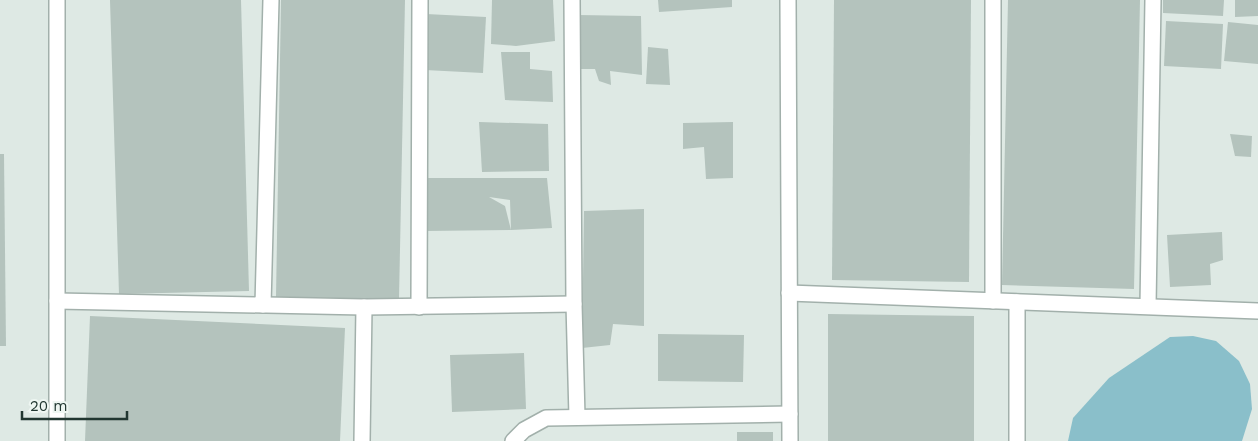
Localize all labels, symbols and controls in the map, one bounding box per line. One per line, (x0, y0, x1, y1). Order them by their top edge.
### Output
scale bar (22, 388, 128, 420)
text: 20 m (30, 397, 68, 415)

